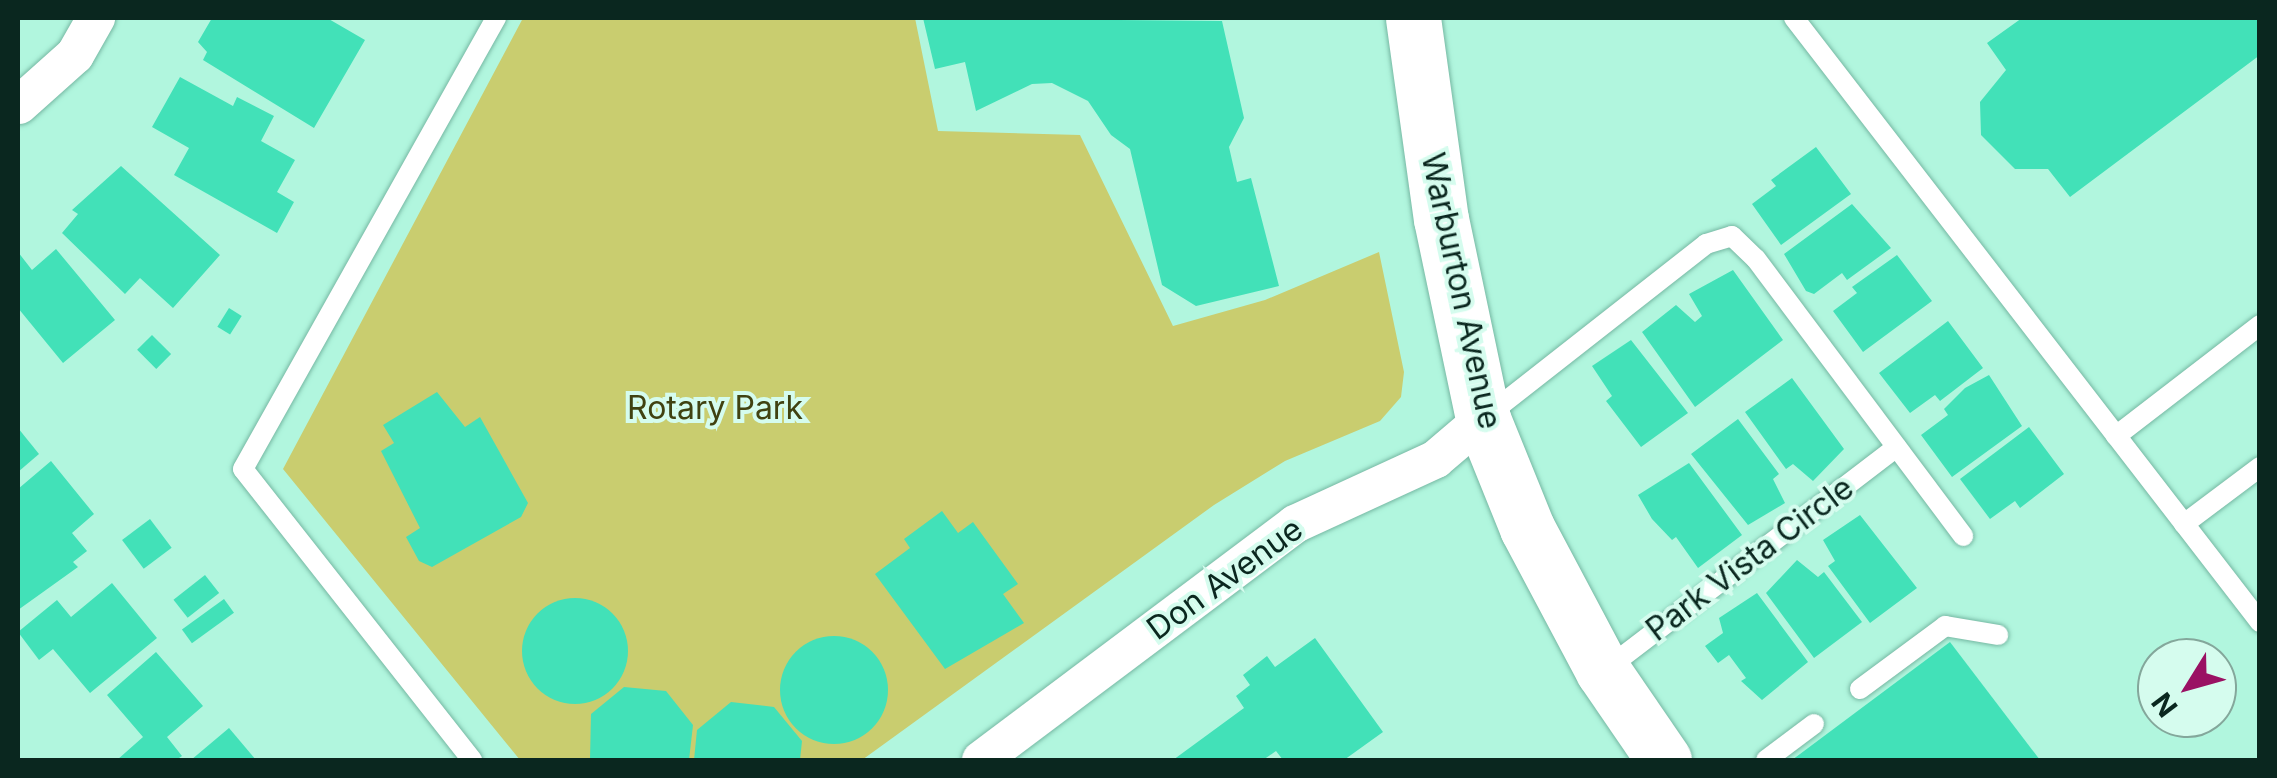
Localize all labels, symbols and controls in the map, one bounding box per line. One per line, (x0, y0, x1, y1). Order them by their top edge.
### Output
street label: Warburton Avenue (1413, 150, 1509, 432)
park label: Rotary Park (627, 389, 803, 427)
street label: Park Vista Circle (1639, 469, 1861, 649)
street label: Don Avenue (1140, 510, 1310, 648)
north arrow (2137, 638, 2237, 738)
text: N (2145, 686, 2185, 724)

